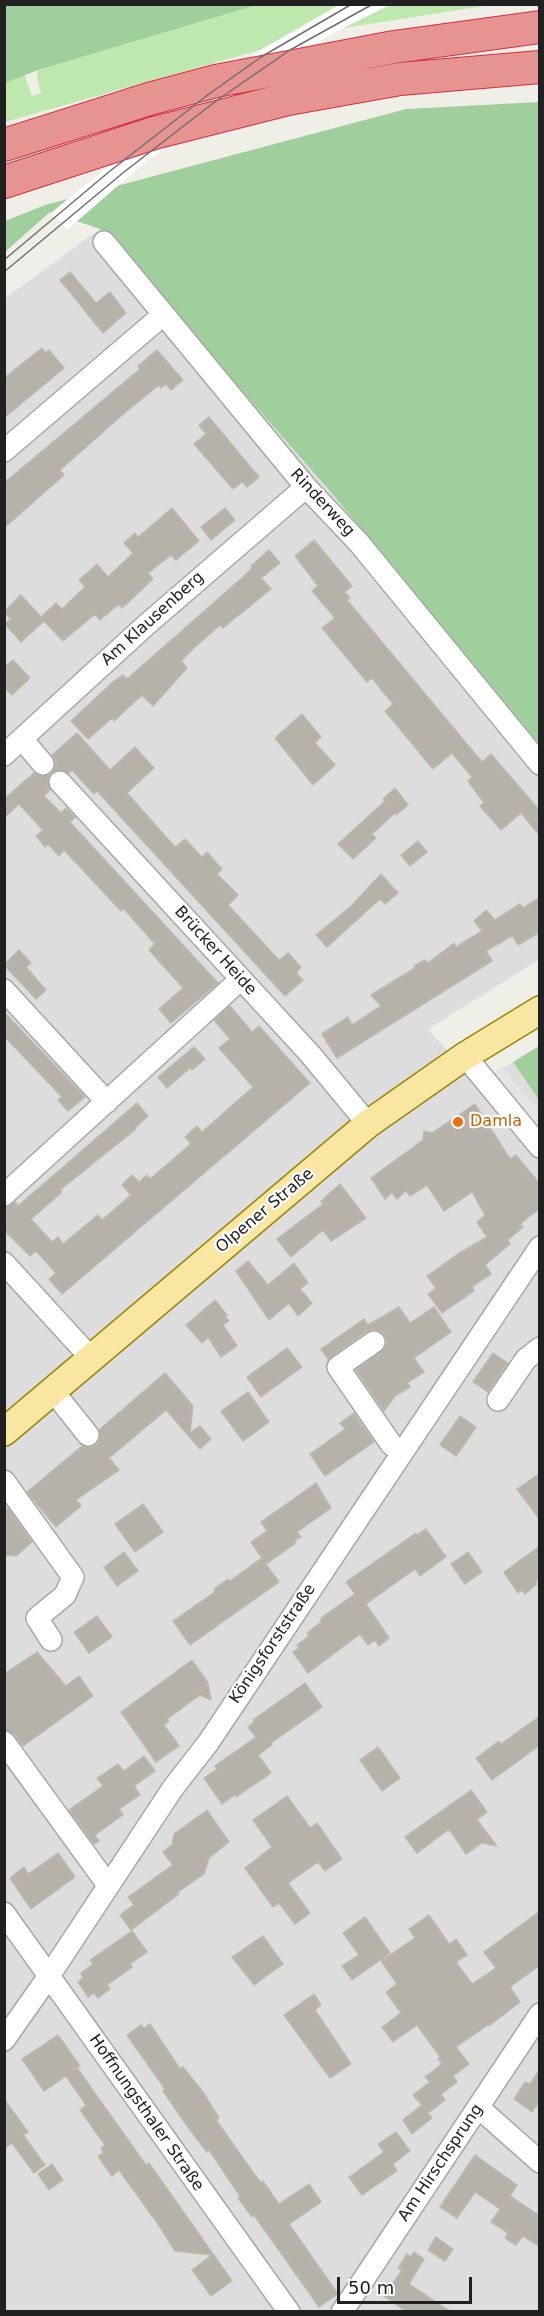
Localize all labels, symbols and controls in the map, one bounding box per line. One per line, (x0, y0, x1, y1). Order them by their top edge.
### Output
street label: Rinderweg (286, 465, 358, 541)
street label: Am Klausenberg (98, 568, 208, 670)
street label: Brücker Heide (170, 903, 260, 999)
place label: Damla (470, 1112, 522, 1132)
marker: Damla (451, 1115, 465, 1129)
street label: Olpener Straße (212, 1165, 318, 1257)
street label: Königsforststraße (226, 1581, 320, 1707)
street label: Hoffnungsthaler Straße (85, 2031, 207, 2195)
street label: Am Hirschsprung (395, 2101, 487, 2225)
scale bar (340, 2265, 475, 2303)
text: 50 m (348, 2277, 394, 2298)

